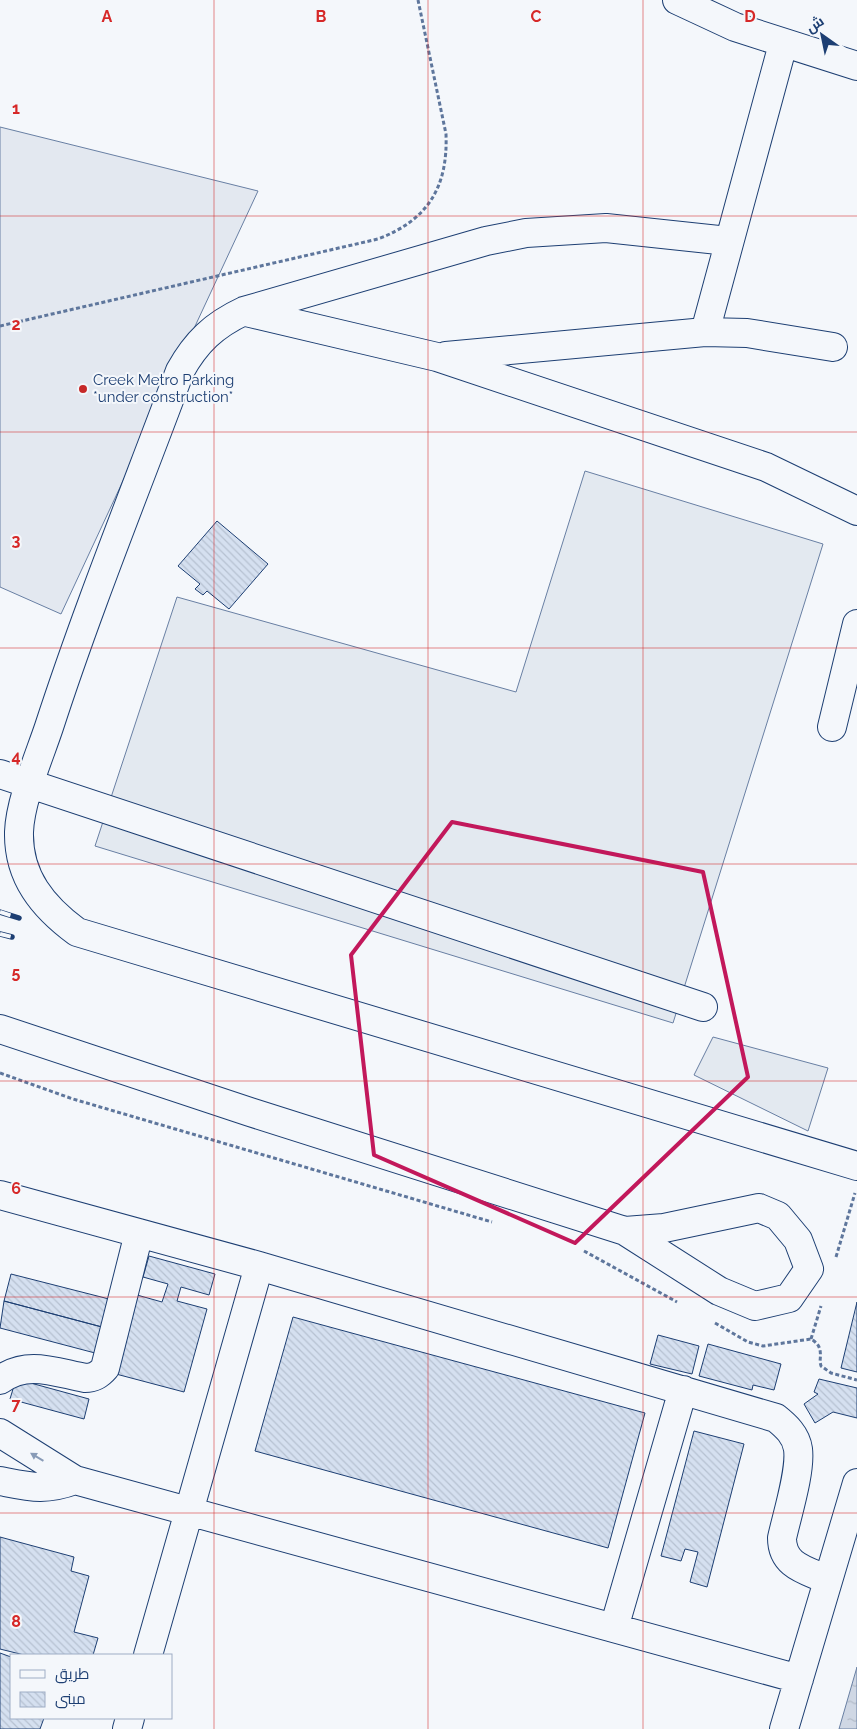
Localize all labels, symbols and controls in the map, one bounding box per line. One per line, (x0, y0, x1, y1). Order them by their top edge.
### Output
text: A (102, 7, 113, 26)
text: B (316, 7, 327, 26)
text: C (531, 7, 542, 26)
text: D (744, 7, 756, 26)
north arrow (797, 10, 847, 60)
text: ش (803, 12, 827, 37)
text: 1 (12, 99, 20, 118)
text: 2 (11, 315, 21, 334)
place label: Creek Metro Parking *under construction* (93, 371, 234, 406)
marker: Creek Metro Parking *under construction* (77, 383, 89, 395)
text: 3 (12, 531, 21, 550)
text: 4 (11, 747, 21, 766)
text: 5 (12, 963, 21, 982)
text: 6 (11, 1179, 21, 1198)
text: 7 (12, 1395, 21, 1414)
one-way arrow (31, 1452, 44, 1461)
text: 8 (11, 1612, 21, 1631)
legend (10, 1654, 172, 1719)
text: طريق (55, 1665, 89, 1684)
text: مبنى (55, 1690, 86, 1709)

